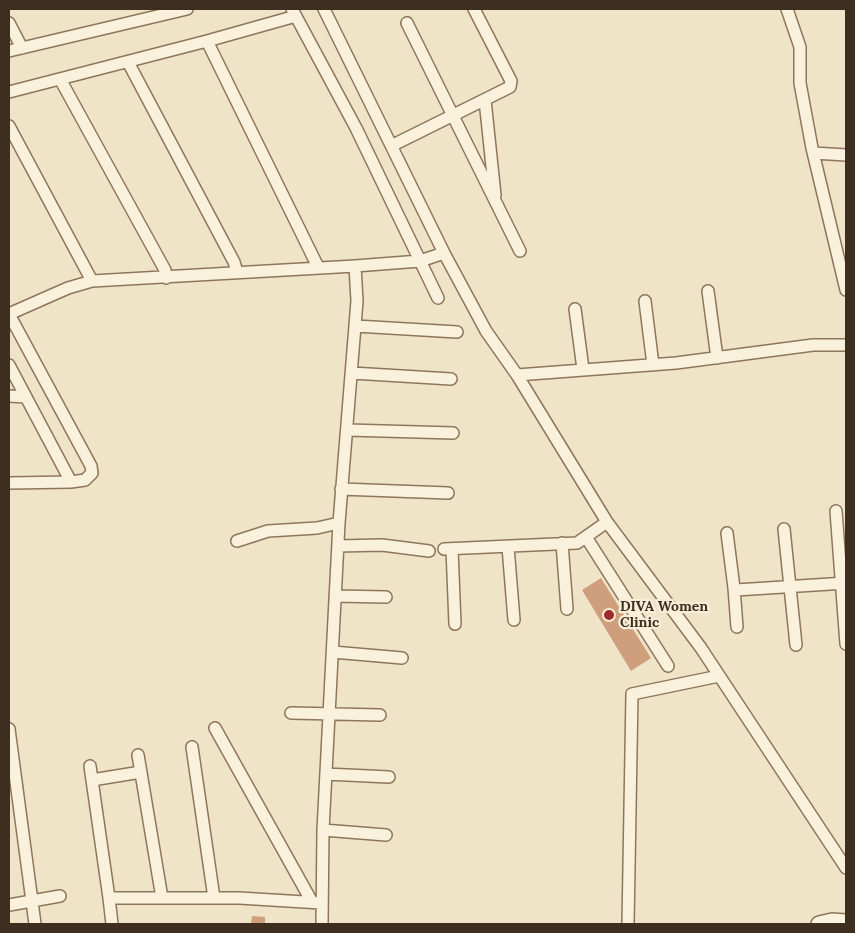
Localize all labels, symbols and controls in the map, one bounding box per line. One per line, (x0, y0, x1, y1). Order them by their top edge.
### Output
place label: DIVA Women Clinic (620, 599, 708, 632)
marker: DIVA Women Clinic (602, 608, 616, 622)

